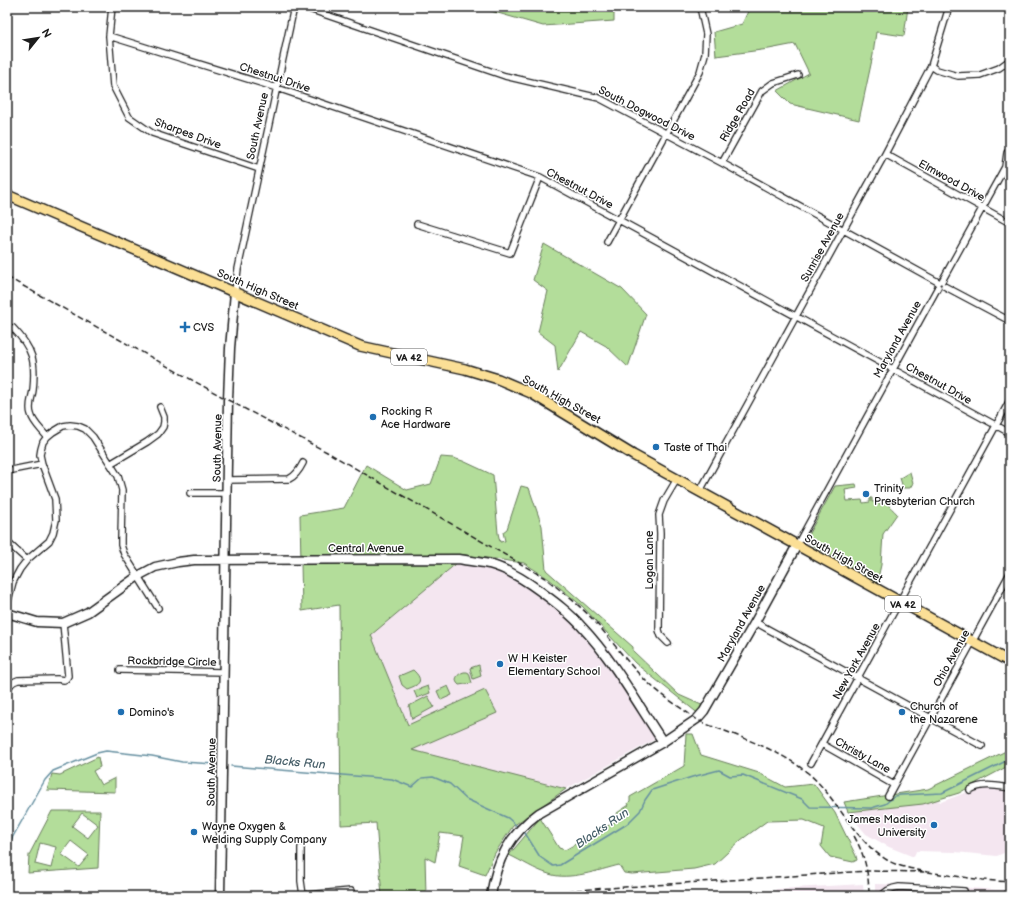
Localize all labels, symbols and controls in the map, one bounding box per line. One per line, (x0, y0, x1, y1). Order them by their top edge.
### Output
north arrow (18, 18, 58, 58)
text: N (39, 26, 54, 40)
street label: Chestnut Drive (238, 60, 312, 95)
street label: South Dogwood Drive (596, 83, 698, 144)
street label: Ridge Road (717, 86, 758, 144)
street label: South Avenue (244, 91, 271, 161)
street label: Sharpes Drive (153, 115, 223, 152)
street label: Elmwood Drive (916, 157, 988, 204)
street label: Chestnut Drive (544, 165, 616, 212)
street label: Sunrise Avenue (798, 210, 847, 284)
street label: South High Street (215, 266, 301, 313)
street label: Maryland Avenue (871, 298, 924, 380)
place label: CVS (193, 321, 215, 334)
marker: CVS (180, 322, 190, 332)
road number: VA 42 (391, 349, 427, 365)
street label: Chestnut Drive (903, 360, 975, 407)
street label: South High Street (520, 373, 604, 427)
place label: Rocking R Ace Hardware (381, 405, 451, 431)
marker: Rocking R Ace Hardware (368, 412, 378, 422)
street label: South Avenue (210, 413, 225, 482)
place label: Taste of Thai (664, 441, 727, 454)
marker: Taste of Thai (651, 442, 661, 452)
place label: Trinity Presbyterian Church (874, 482, 975, 508)
marker: Trinity Presbyterian Church (861, 489, 871, 499)
street label: Logan Lane (643, 530, 656, 589)
street label: South High Street (802, 532, 886, 586)
street label: Central Avenue (328, 542, 405, 555)
street label: Maryland Avenue (715, 582, 768, 664)
road number: VA 42 (885, 596, 921, 612)
street label: New York Avenue (830, 620, 883, 702)
street label: Ohio Avenue (930, 627, 973, 689)
place label: W H Keister Elementary School (508, 652, 600, 678)
street label: Rockbridge Circle (127, 654, 217, 669)
marker: W H Keister Elementary School (495, 659, 505, 669)
place label: Church of the Nazarene (910, 700, 978, 726)
place label: Domino's (129, 706, 175, 719)
marker: Domino's (116, 707, 126, 717)
marker: Church of the Nazarene (897, 707, 907, 717)
street label: Christy Lane (833, 735, 893, 776)
street label: South Avenue (204, 737, 219, 806)
water label: Blacks Run (264, 752, 326, 773)
water label: Blacks Run (573, 805, 632, 852)
place label: James Madison University (848, 813, 926, 839)
place label: Wayne Oxygen & Welding Supply Company (202, 820, 327, 846)
marker: James Madison University (929, 820, 939, 830)
marker: Wayne Oxygen & Welding Supply Company (189, 827, 199, 837)

